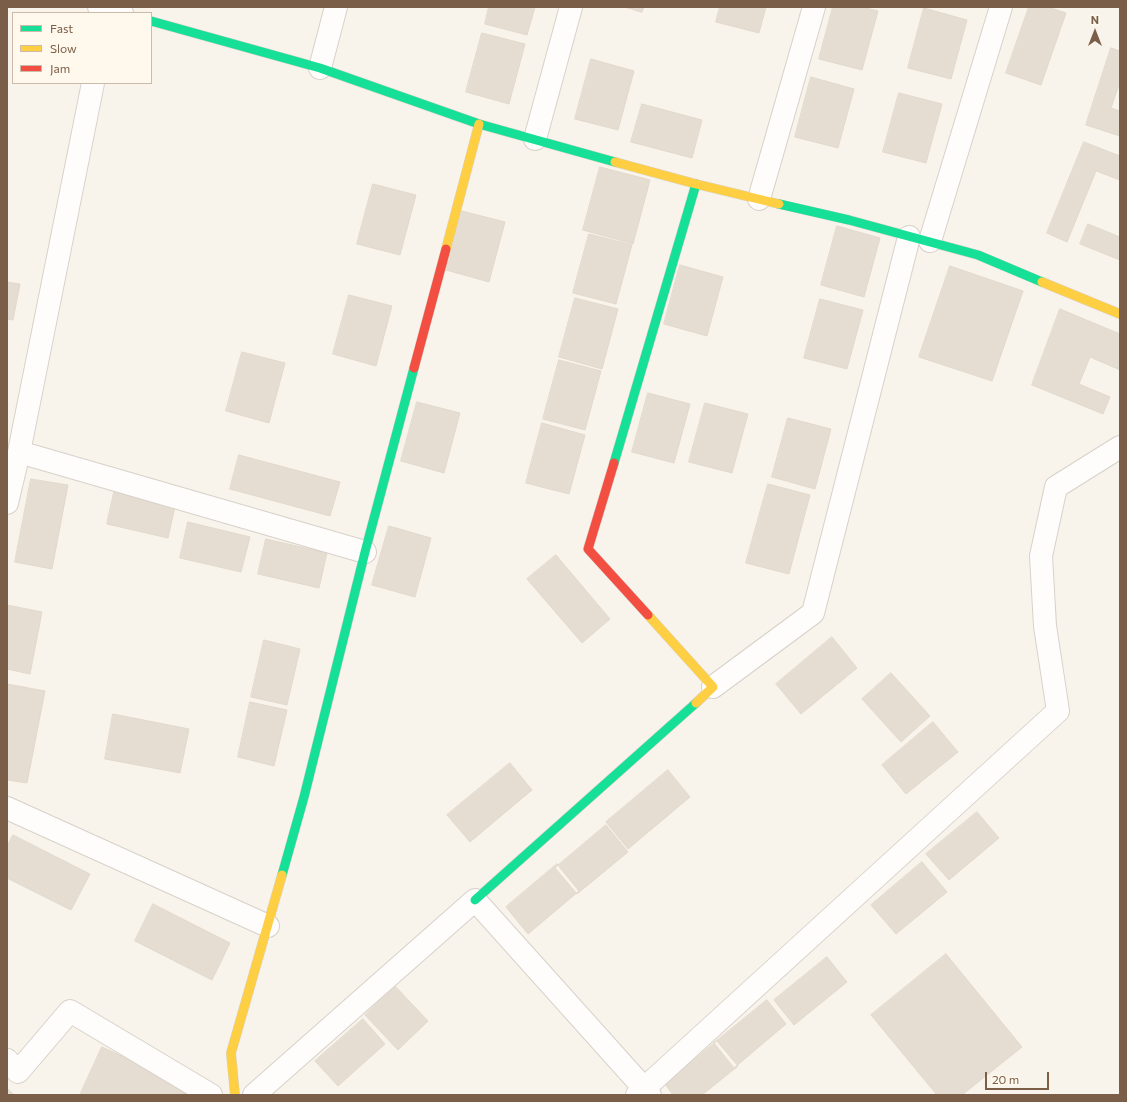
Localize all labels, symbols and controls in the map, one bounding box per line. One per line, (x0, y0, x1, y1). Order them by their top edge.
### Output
legend (12, 12, 152, 84)
north arrow (1075, 12, 1115, 52)
text: N (1091, 13, 1099, 26)
text: Fast (50, 21, 73, 35)
text: Slow (50, 41, 77, 55)
text: Jam (50, 61, 70, 75)
scale bar (987, 1064, 1051, 1090)
text: 20 m (992, 1072, 1019, 1086)

